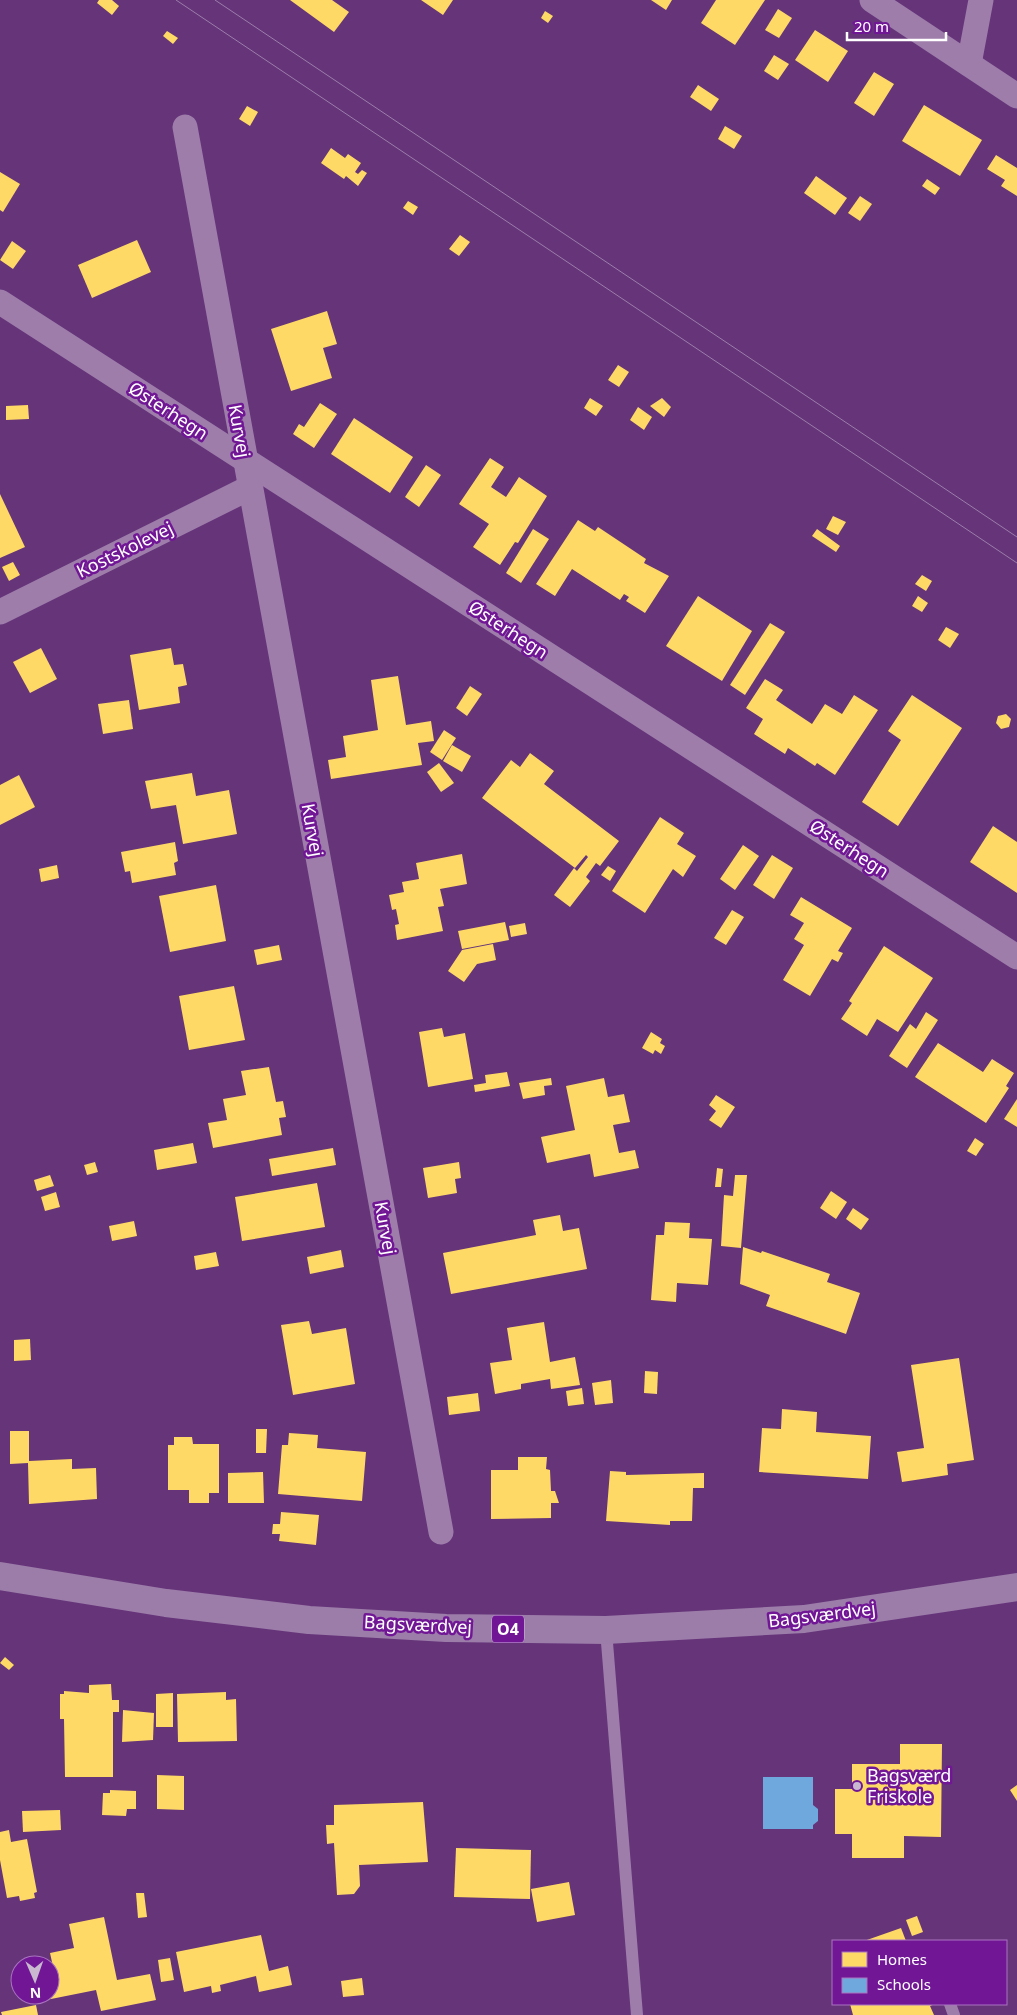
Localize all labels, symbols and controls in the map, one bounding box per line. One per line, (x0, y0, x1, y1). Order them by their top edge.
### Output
scale bar (847, 10, 946, 42)
text: 20 m (854, 16, 889, 36)
street label: Østerhegn (124, 376, 213, 445)
street label: Kurvej (224, 402, 256, 459)
street label: Kostskolevej (72, 515, 177, 583)
street label: Østerhegn (464, 595, 553, 664)
street label: Kurvej (297, 801, 329, 858)
street label: Østerhegn (805, 814, 894, 883)
street label: Kurvej (370, 1199, 402, 1256)
street label: Bagsværdvej (767, 1595, 877, 1633)
street label: Bagsværdvej (363, 1609, 473, 1639)
road number: O4 (492, 1616, 524, 1642)
place label: Bagsværd Friskole (867, 1763, 951, 1808)
marker: Bagsværd Friskole (851, 1780, 863, 1792)
legend (832, 1940, 1007, 2005)
text: Homes (877, 1949, 927, 1969)
north arrow (10, 1955, 60, 2005)
text: Schools (877, 1974, 931, 1994)
text: N (29, 1984, 41, 2003)

